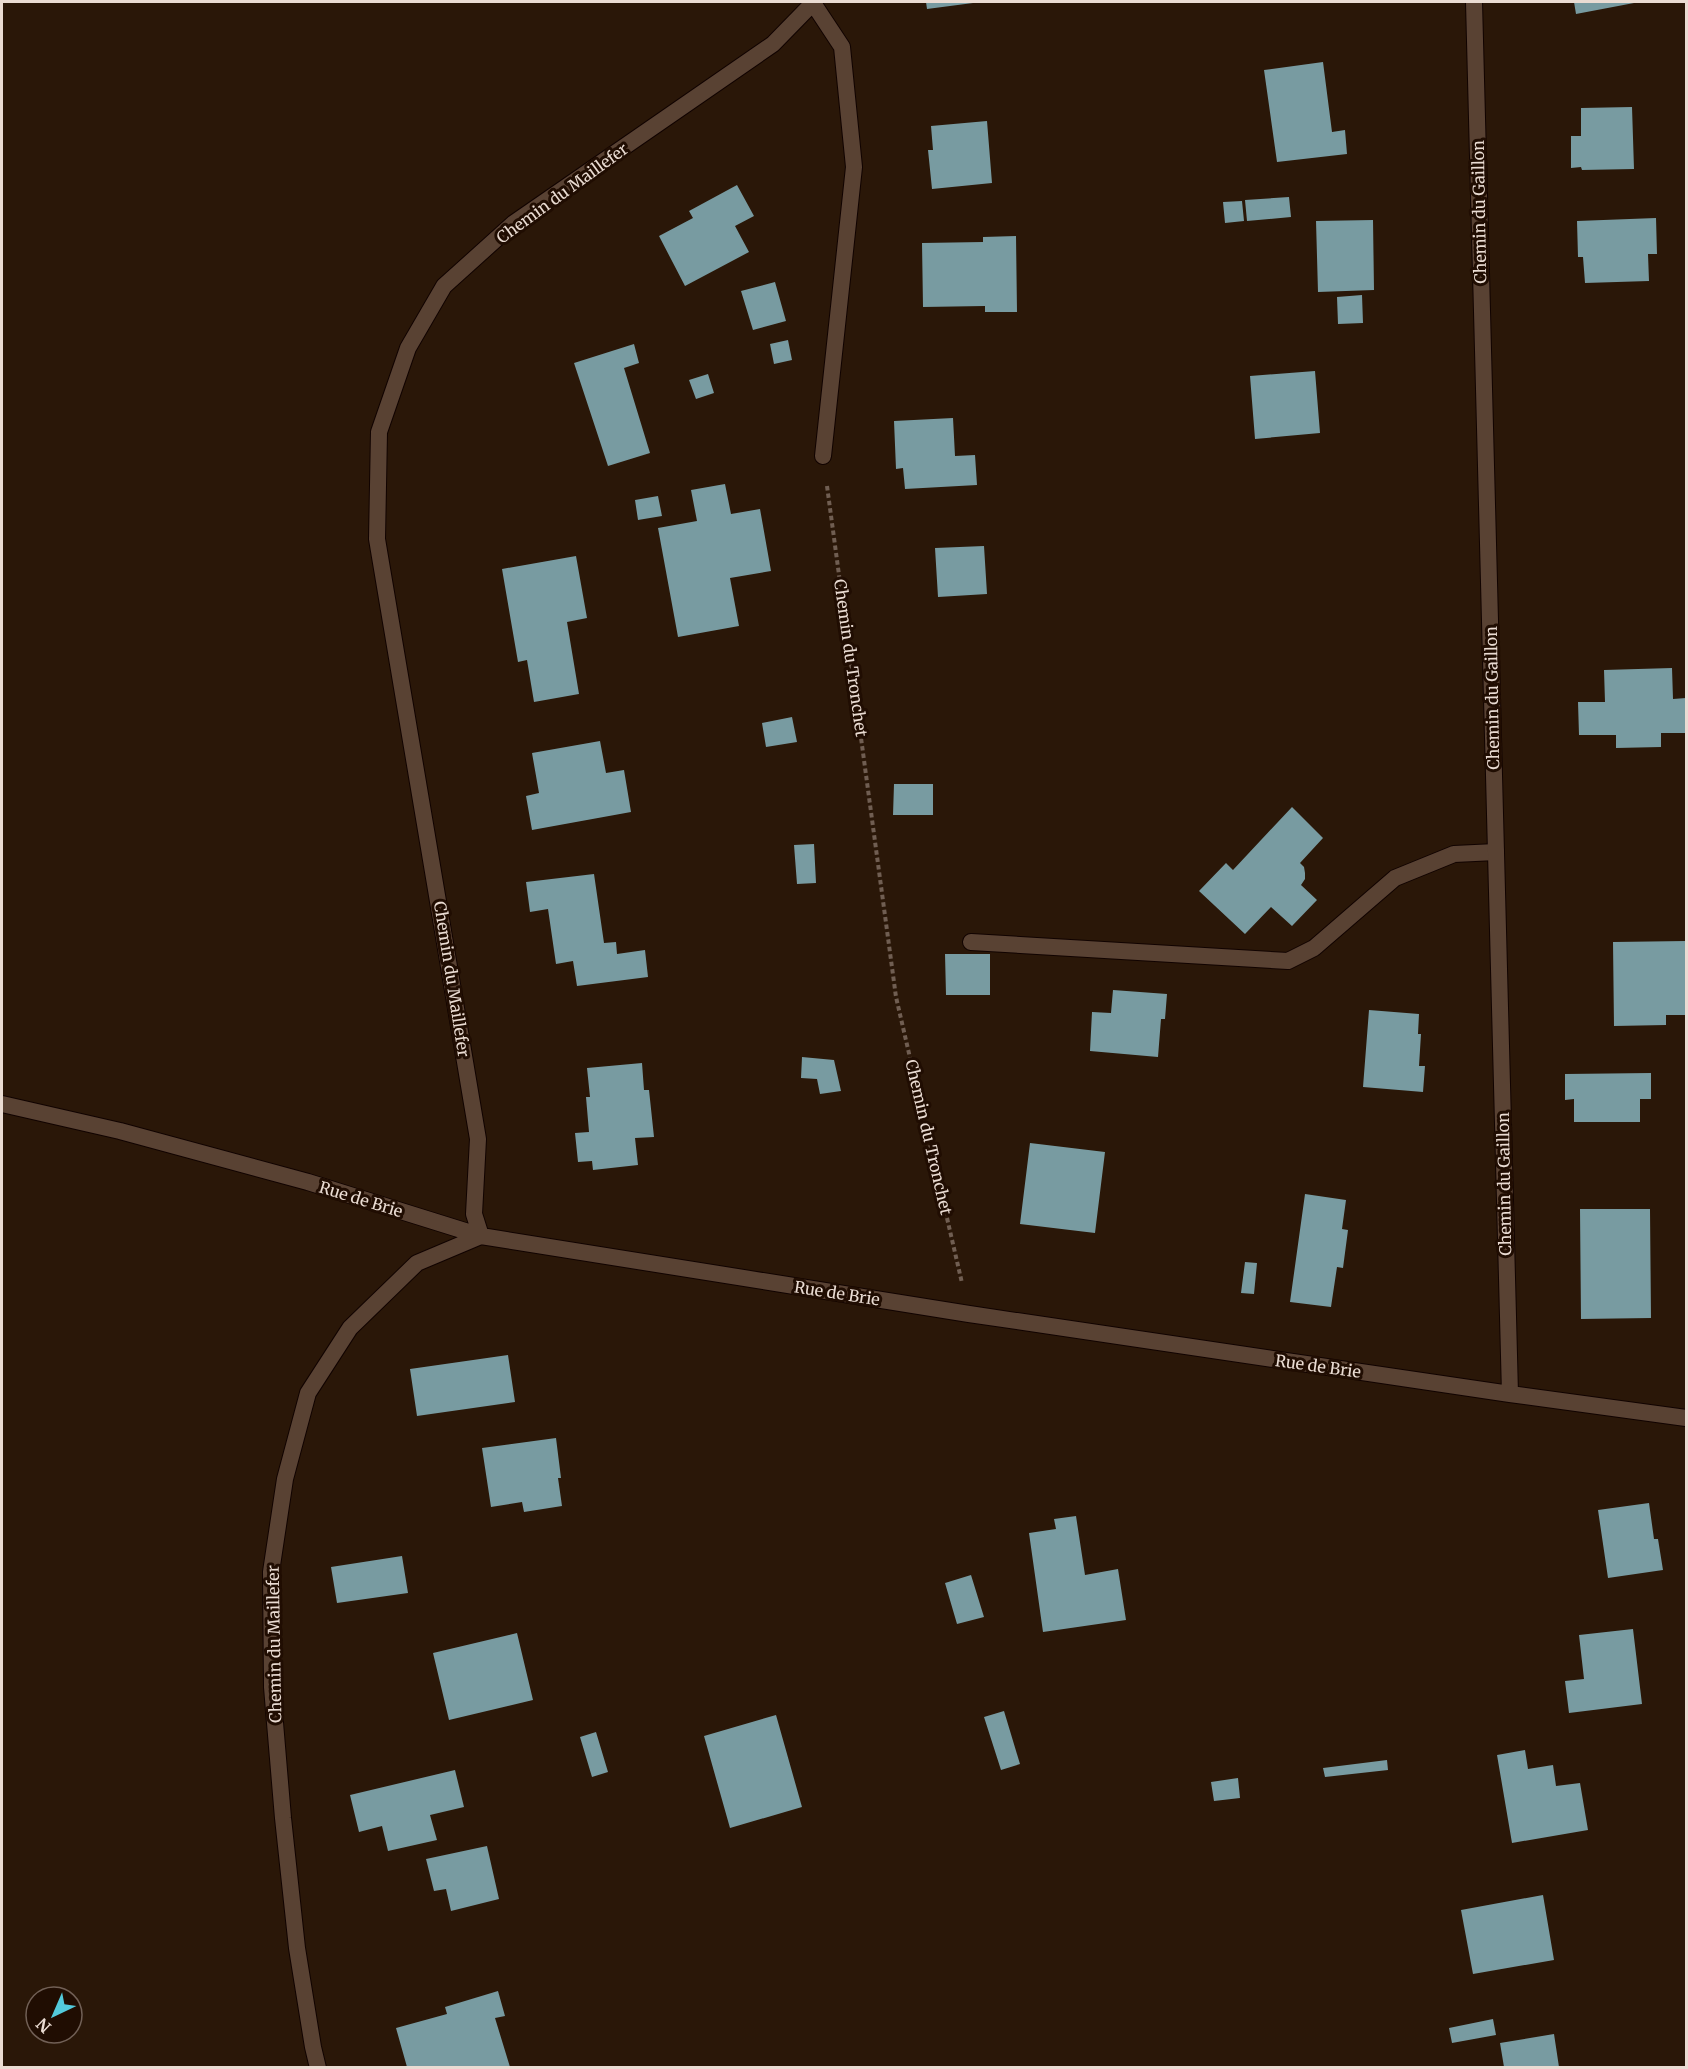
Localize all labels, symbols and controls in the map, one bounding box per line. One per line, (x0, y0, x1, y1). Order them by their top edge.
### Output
street label: Chemin du Maillefer (492, 139, 632, 247)
street label: Chemin du Gaillon (1468, 140, 1490, 284)
street label: Chemin du Tronchet (830, 578, 872, 739)
street label: Chemin du Gaillon (1481, 626, 1503, 770)
street label: Chemin du Maillefer (430, 900, 474, 1058)
street label: Chemin du Tronchet (901, 1057, 957, 1217)
street label: Chemin du Gaillon (1493, 1112, 1515, 1256)
street label: Rue de Brie (317, 1177, 405, 1221)
street label: Rue de Brie (793, 1276, 881, 1310)
street label: Rue de Brie (1274, 1350, 1362, 1382)
street label: Chemin du Maillefer (263, 1565, 285, 1723)
north arrow (24, 1985, 84, 2045)
text: N (32, 2014, 55, 2037)

